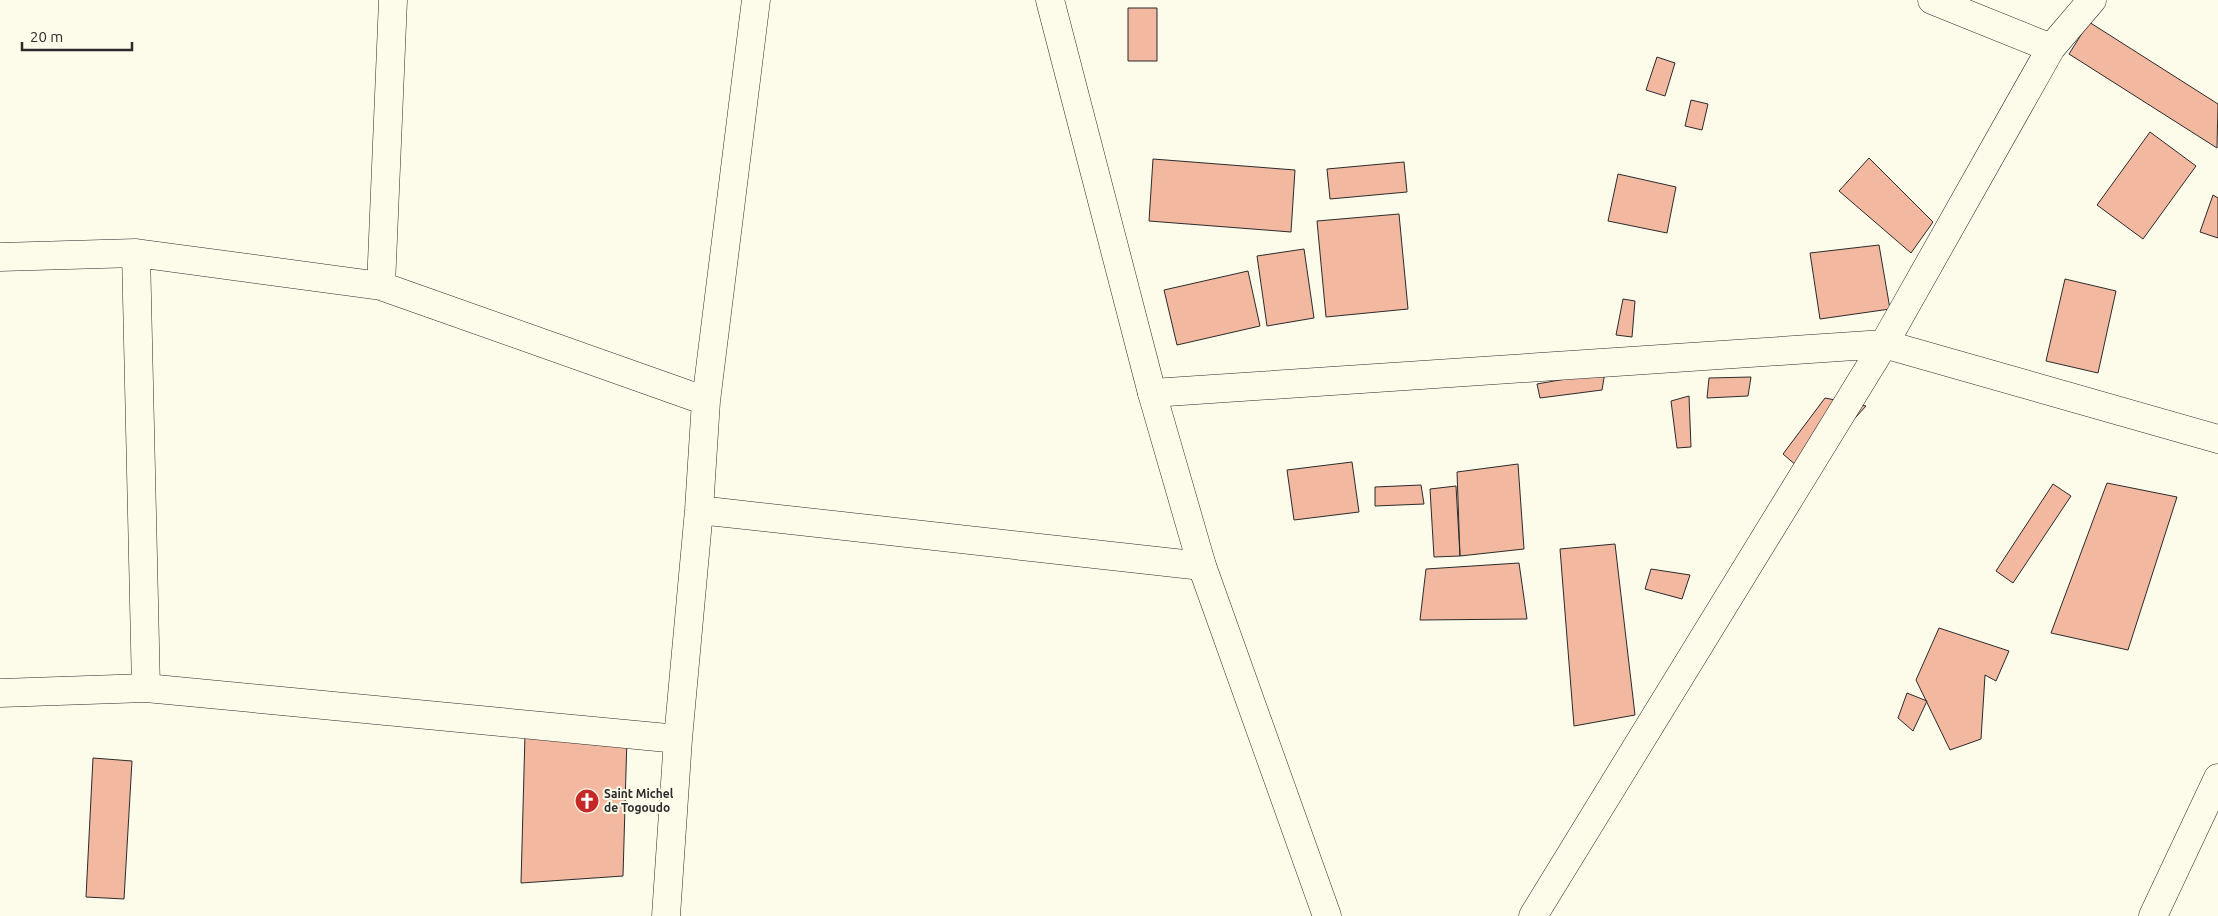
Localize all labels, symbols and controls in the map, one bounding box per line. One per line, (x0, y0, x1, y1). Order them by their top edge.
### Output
scale bar (22, 20, 132, 52)
text: 20 m (30, 28, 63, 45)
place label: Saint Michel de Togoudo (604, 787, 674, 814)
church icon: Saint Michel de Togoudo (574, 788, 600, 814)

